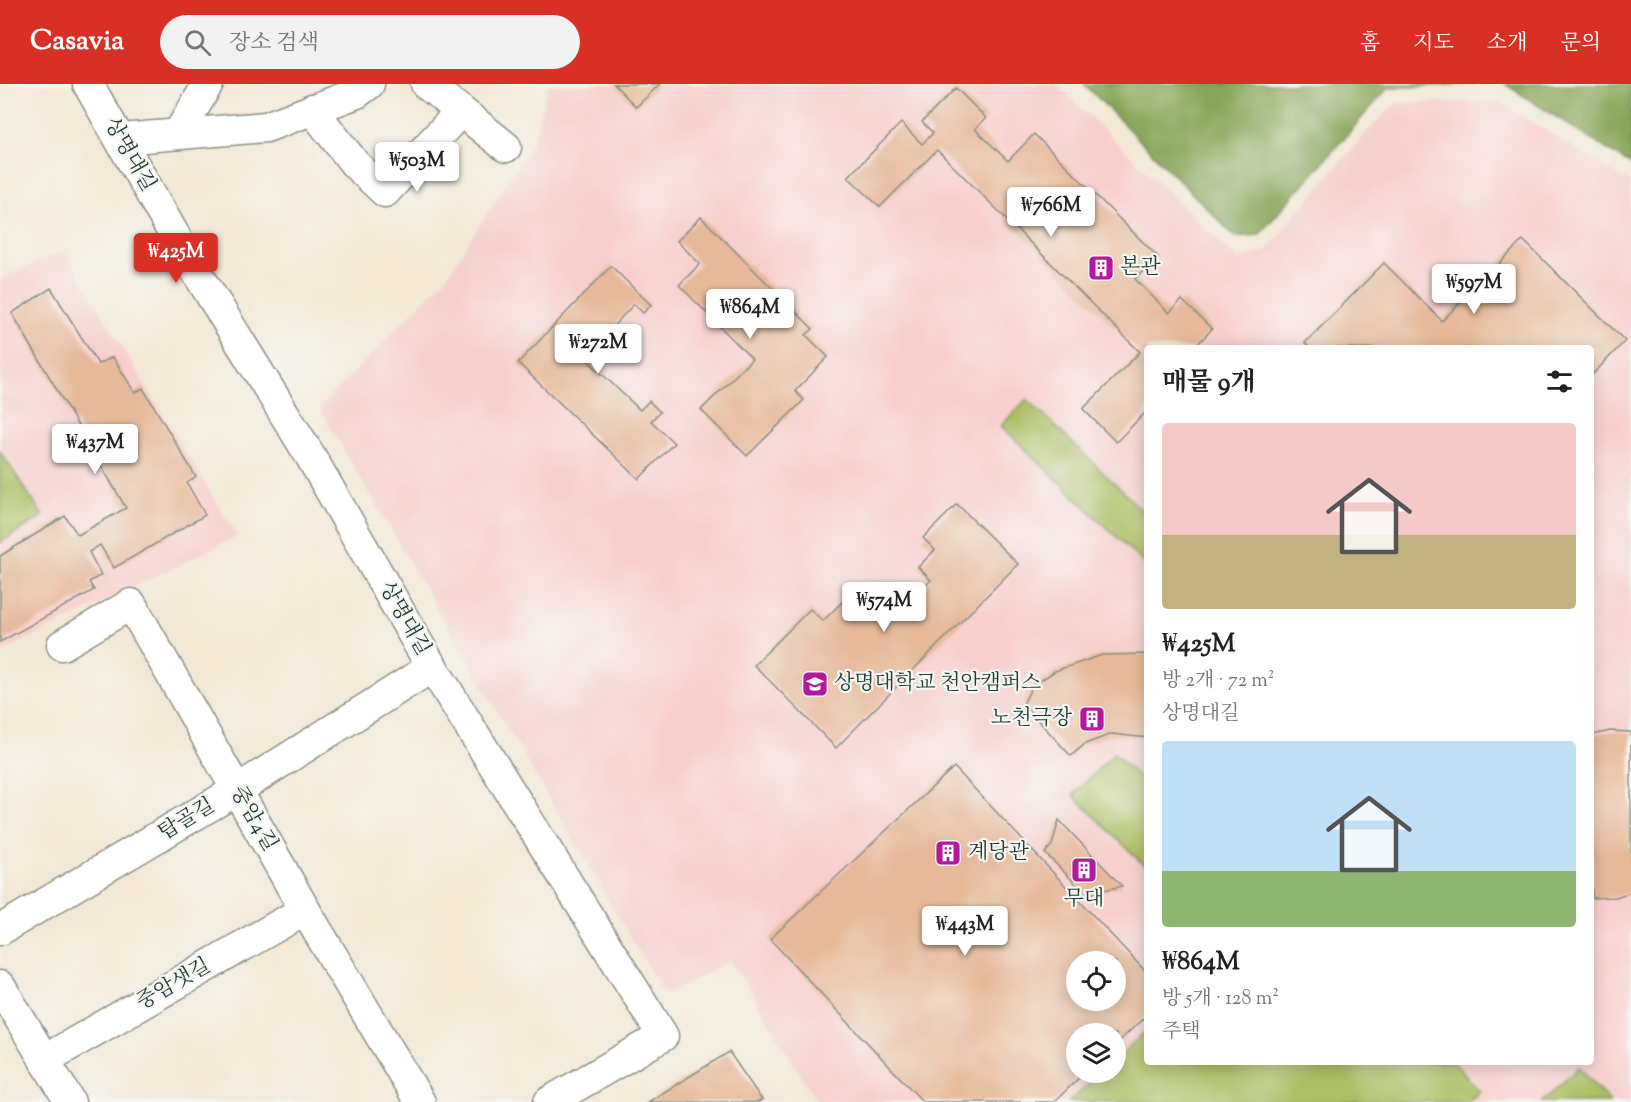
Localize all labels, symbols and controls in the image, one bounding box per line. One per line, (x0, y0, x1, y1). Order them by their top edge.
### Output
search box (160, 15, 580, 69)
text: Casavia (30, 22, 124, 62)
icon: search (181, 26, 214, 59)
text: 장소 검색 (229, 28, 319, 60)
text: 홈 (1360, 29, 1380, 59)
text: 지도 (1413, 29, 1454, 59)
text: 소개 (1487, 29, 1527, 59)
text: 문의 (1560, 29, 1601, 59)
street label: 상명대길 (96, 112, 162, 198)
pin: ₩503M (375, 142, 459, 193)
text: ₩503M (389, 147, 445, 176)
pin: ₩766M (1009, 187, 1093, 238)
text: ₩766M (1021, 192, 1081, 221)
pin: ₩425M (134, 233, 218, 284)
text: ₩425M (148, 238, 204, 267)
building icon: 본관 (1086, 253, 1116, 283)
place label: 본관 (1120, 253, 1161, 283)
pin: ₩597M (1432, 264, 1516, 315)
text: ₩597M (1446, 269, 1502, 298)
pin: ₩864M (708, 289, 792, 340)
text: ₩864M (720, 294, 780, 323)
pin: ₩272M (556, 324, 640, 375)
text: ₩272M (569, 329, 627, 358)
text: 매물 9개 (1162, 365, 1256, 402)
icon: filters (1543, 365, 1576, 398)
pin: ₩437M (53, 424, 137, 475)
text: ₩437M (66, 429, 124, 458)
icon: home (1315, 462, 1423, 570)
street label: 상명대길 (371, 576, 437, 662)
pin: ₩574M (842, 582, 926, 633)
text: ₩574M (856, 587, 912, 616)
text: ₩425M (1162, 626, 1235, 663)
text: 방 2개 · 72 m² (1162, 667, 1275, 696)
school or university icon: 상명대학교 천안캠퍼스 (800, 669, 830, 699)
place label: 상명대학교 천안캠퍼스 (834, 669, 1041, 699)
text: 상명대길 (1162, 700, 1239, 729)
place label: 노천극장 (991, 704, 1073, 734)
building icon: 노천극장 (1077, 704, 1107, 734)
icon: home (1315, 780, 1423, 888)
street label: 중암4길 (222, 781, 284, 857)
street label: 탑골길 (153, 791, 221, 849)
building icon: 계당관 (933, 838, 963, 868)
place label: 계당관 (968, 838, 1030, 868)
building icon: 무대 (1069, 855, 1099, 885)
place label: 무대 (1064, 885, 1104, 915)
pin: ₩443M (923, 906, 1007, 957)
text: ₩443M (936, 911, 994, 940)
text: ₩864M (1162, 944, 1240, 981)
map controls (1066, 951, 1126, 1083)
button: locate (1066, 951, 1126, 1011)
street label: 중암샛길 (131, 952, 217, 1018)
text: 방 5개 · 128 m² (1162, 985, 1279, 1014)
text: 주택 (1162, 1018, 1201, 1047)
button: layers (1066, 1023, 1126, 1083)

